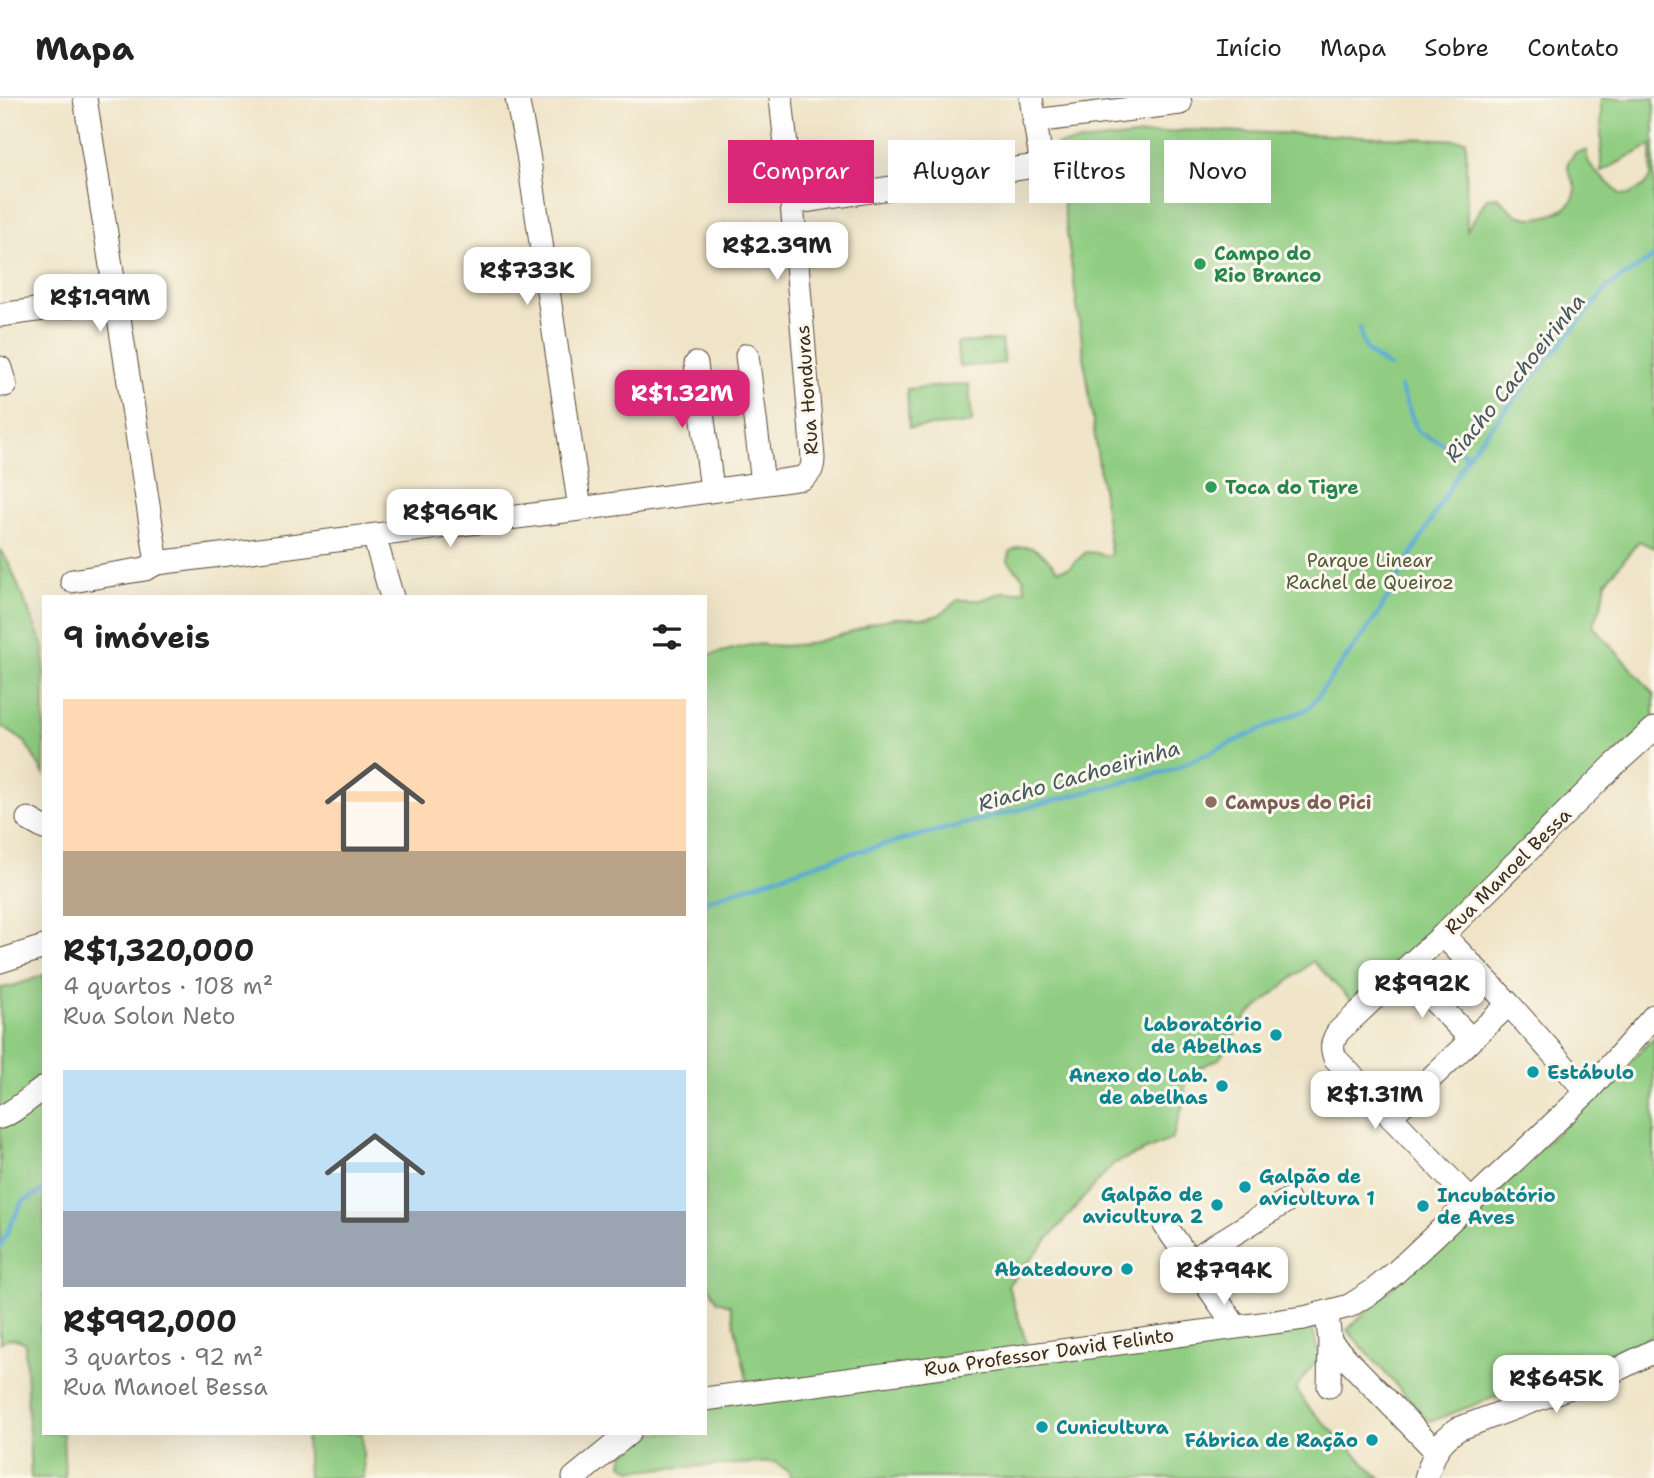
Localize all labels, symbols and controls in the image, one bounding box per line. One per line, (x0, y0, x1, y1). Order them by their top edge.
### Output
text: Mapa (35, 26, 134, 71)
text: Início (1216, 32, 1282, 64)
text: Mapa (1320, 32, 1386, 64)
text: Sobre (1424, 32, 1489, 64)
text: Contato (1527, 32, 1619, 64)
chip: Comprar (728, 140, 874, 203)
chip: Alugar (888, 140, 1015, 203)
chip: Filtros (1029, 140, 1150, 203)
chip: Novo (1164, 140, 1271, 203)
pin: R$2.39M (712, 222, 842, 282)
text: R$2.39M (722, 230, 832, 260)
place label: Campo do Rio Branco (1214, 241, 1321, 288)
pin: R$733K (470, 248, 584, 307)
text: R$733K (480, 255, 574, 285)
marker: Campo do Rio Branco (1192, 256, 1208, 272)
pin: R$1.99M (35, 274, 165, 334)
text: R$1.99M (50, 282, 150, 312)
water label: Riacho Cachoeirinha (1438, 288, 1592, 468)
street label: Rua Honduras (790, 324, 824, 456)
pin: R$1.32M (617, 370, 747, 430)
text: R$1.32M (631, 378, 733, 408)
place label: Toca do Tigre (1225, 475, 1359, 500)
marker: Toca do Tigre (1203, 479, 1219, 495)
pin: R$969K (393, 490, 507, 549)
text: R$969K (403, 497, 497, 527)
park label: Parque Linear Rachel de Queiroz (1286, 548, 1454, 595)
text: 9 imóveis (63, 617, 210, 658)
icon: filters (648, 618, 686, 656)
water label: Riacho Cachoeirinha (975, 734, 1183, 818)
icon: home (312, 744, 438, 870)
place label: Campus do Pici (1225, 790, 1372, 815)
marker: Campus do Pici (1203, 794, 1219, 810)
street label: Rua Manoel Bessa (1439, 802, 1577, 940)
text: R$1,320,000 (63, 930, 255, 971)
pin: R$992K (1365, 960, 1479, 1020)
text: R$992K (1374, 968, 1470, 998)
text: 4 quartos · 108 m² (63, 971, 273, 1001)
text: Rua Solon Neto (63, 1001, 236, 1031)
place label: Laboratório de Abelhas (1143, 1012, 1262, 1059)
marker: Laboratório de Abelhas (1268, 1027, 1284, 1043)
place label: Estábulo (1547, 1060, 1634, 1085)
place label: Anexo do Lab. de abelhas (1069, 1063, 1208, 1110)
marker: Estábulo (1525, 1064, 1541, 1080)
pin: R$1.31M (1310, 1072, 1440, 1131)
marker: Anexo do Lab. de abelhas (1214, 1078, 1230, 1094)
text: R$1.31M (1327, 1079, 1423, 1109)
icon: home (312, 1115, 438, 1241)
place label: Galpão de avicultura 1 (1259, 1164, 1375, 1211)
marker: Galpão de avicultura 1 (1237, 1179, 1253, 1195)
place label: Galpão de avicultura 2 (1083, 1182, 1203, 1229)
place label: Incubatório de Aves (1437, 1183, 1556, 1230)
marker: Galpão de avicultura 2 (1209, 1197, 1225, 1213)
marker: Incubatório de Aves (1415, 1198, 1431, 1214)
pin: R$794K (1167, 1248, 1281, 1307)
text: R$794K (1176, 1255, 1272, 1285)
place label: Abatedouro (994, 1257, 1113, 1282)
marker: Abatedouro (1119, 1261, 1135, 1277)
text: R$992,000 (63, 1301, 237, 1342)
street label: Rua Professor David Felinto (922, 1322, 1176, 1382)
text: 3 quartos · 92 m² (63, 1342, 263, 1372)
pin: R$645K (1499, 1356, 1613, 1415)
text: R$645K (1509, 1363, 1603, 1393)
text: Rua Manoel Bessa (63, 1372, 268, 1402)
place label: Cunicultura (1056, 1415, 1169, 1440)
marker: Cunicultura (1034, 1419, 1050, 1435)
place label: Fábrica de Ração (1185, 1428, 1358, 1453)
marker: Fábrica de Ração (1364, 1432, 1380, 1448)

